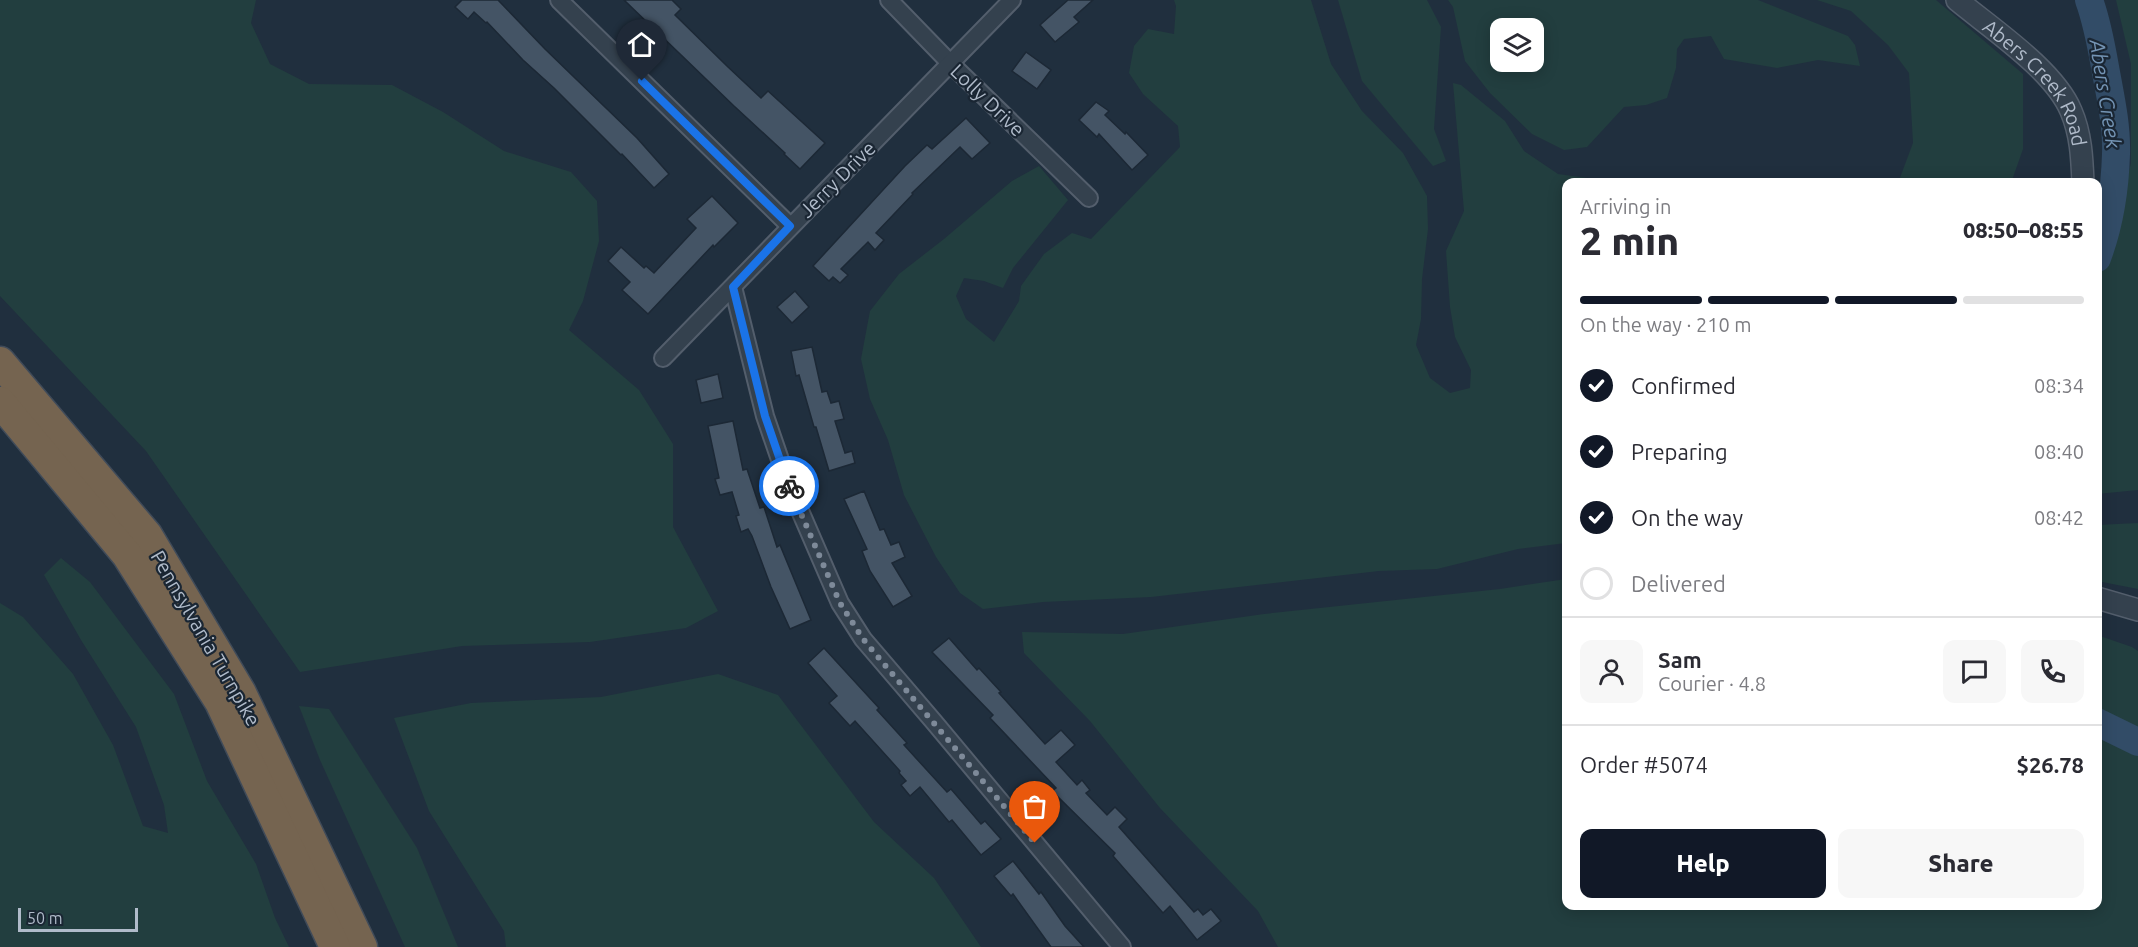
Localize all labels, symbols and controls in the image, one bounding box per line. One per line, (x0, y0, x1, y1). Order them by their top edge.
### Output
street label: Abers Creek Road (1979, 14, 2092, 148)
map controls (1490, 18, 1544, 72)
button: layers (1490, 18, 1544, 72)
pin (616, 19, 667, 81)
icon: home (625, 28, 658, 61)
water label: Abers Creek (2085, 37, 2127, 151)
street label: Lolly Drive (946, 59, 1030, 141)
street label: Jerry Drive (794, 136, 880, 222)
text: Arriving in (1580, 195, 1671, 218)
text: 08:50–08:55 (1963, 217, 2084, 242)
text: 2 min (1580, 219, 1679, 262)
text: On the way · 210 m (1580, 313, 1752, 336)
icon: check (1580, 369, 1613, 402)
text: Confirmed (1631, 373, 1736, 398)
text: 08:34 (2034, 374, 2084, 397)
icon: check (1580, 435, 1613, 468)
text: Preparing (1631, 439, 1728, 464)
text: 08:40 (2034, 440, 2084, 463)
courier (759, 456, 819, 516)
icon: bike (773, 470, 806, 503)
icon: check (1580, 501, 1613, 534)
text: On the way (1631, 505, 1743, 530)
text: 08:42 (2034, 506, 2084, 529)
street label: Pennsylvania Turnpike (146, 546, 266, 730)
text: Delivered (1631, 571, 1726, 596)
button: person (1580, 640, 1643, 703)
button: chat (1943, 640, 2006, 703)
button: phone (2021, 640, 2084, 703)
text: Sam (1658, 647, 1702, 672)
text: Courier · 4.8 (1658, 672, 1766, 695)
text: Order #5074 (1580, 752, 1708, 777)
text: $26.78 (2017, 752, 2084, 777)
pin (1009, 781, 1060, 843)
icon: bag (1018, 790, 1051, 823)
button: Help (1580, 829, 1826, 898)
button: Share (1838, 829, 2084, 898)
scale bar (18, 905, 138, 932)
text: 50 m (27, 909, 63, 927)

